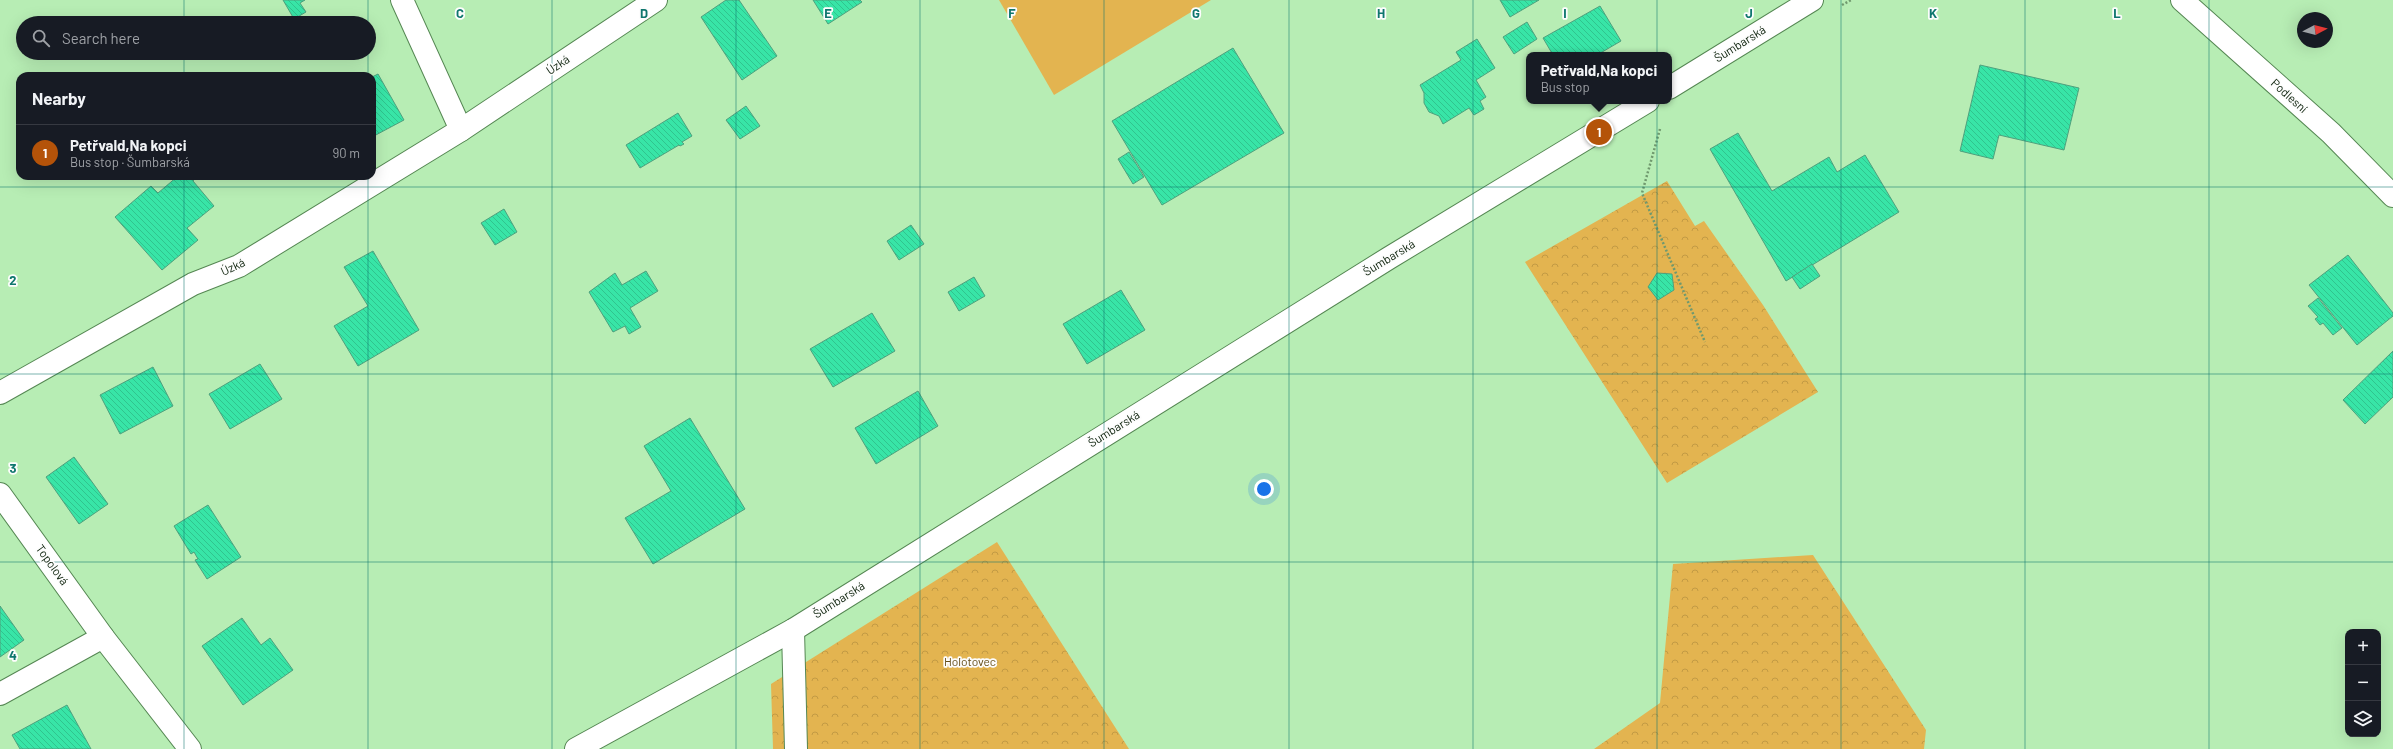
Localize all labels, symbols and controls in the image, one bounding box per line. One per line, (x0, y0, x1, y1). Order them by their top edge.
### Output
text: C (456, 5, 464, 21)
text: D (640, 5, 648, 21)
text: E (824, 5, 832, 21)
text: F (1008, 5, 1016, 21)
text: G (1192, 5, 1200, 21)
text: H (1377, 5, 1385, 21)
text: I (1563, 5, 1567, 21)
text: J (1745, 5, 1753, 21)
text: K (1929, 5, 1937, 21)
text: L (2113, 5, 2121, 21)
north arrow (2297, 12, 2333, 48)
search box (16, 16, 376, 60)
street label: Šumbarská (1711, 22, 1768, 65)
icon: search (30, 27, 52, 49)
text: Search here (62, 29, 140, 47)
street label: Úzká (543, 51, 572, 77)
popup (1526, 52, 1672, 104)
text: Petřvald,Na kopci (1541, 61, 1657, 79)
street label: Podlesní (2269, 75, 2311, 115)
text: Bus stop (1541, 79, 1590, 95)
text: Nearby (32, 88, 86, 108)
pin: 1 (1586, 117, 1612, 147)
text: Petřvald,Na kopci (70, 136, 187, 154)
text: 1 (43, 145, 47, 161)
text: 90 m (333, 145, 360, 161)
text: Bus stop · Šumbarská (70, 154, 190, 170)
street label: Šumbarská (1360, 236, 1417, 278)
street label: Úzká (218, 254, 247, 278)
text: 2 (9, 272, 17, 288)
street label: Šumbarská (1085, 407, 1142, 450)
text: 3 (9, 460, 17, 476)
your location (1254, 479, 1274, 499)
street label: Topolová (34, 542, 72, 587)
street label: Šumbarská (810, 578, 867, 621)
map controls (2345, 629, 2381, 737)
button: + (2345, 629, 2381, 665)
text: 4 (9, 647, 17, 663)
park label: Holotovec (944, 654, 996, 668)
button: − (2345, 665, 2381, 701)
button: layers (2345, 701, 2381, 737)

